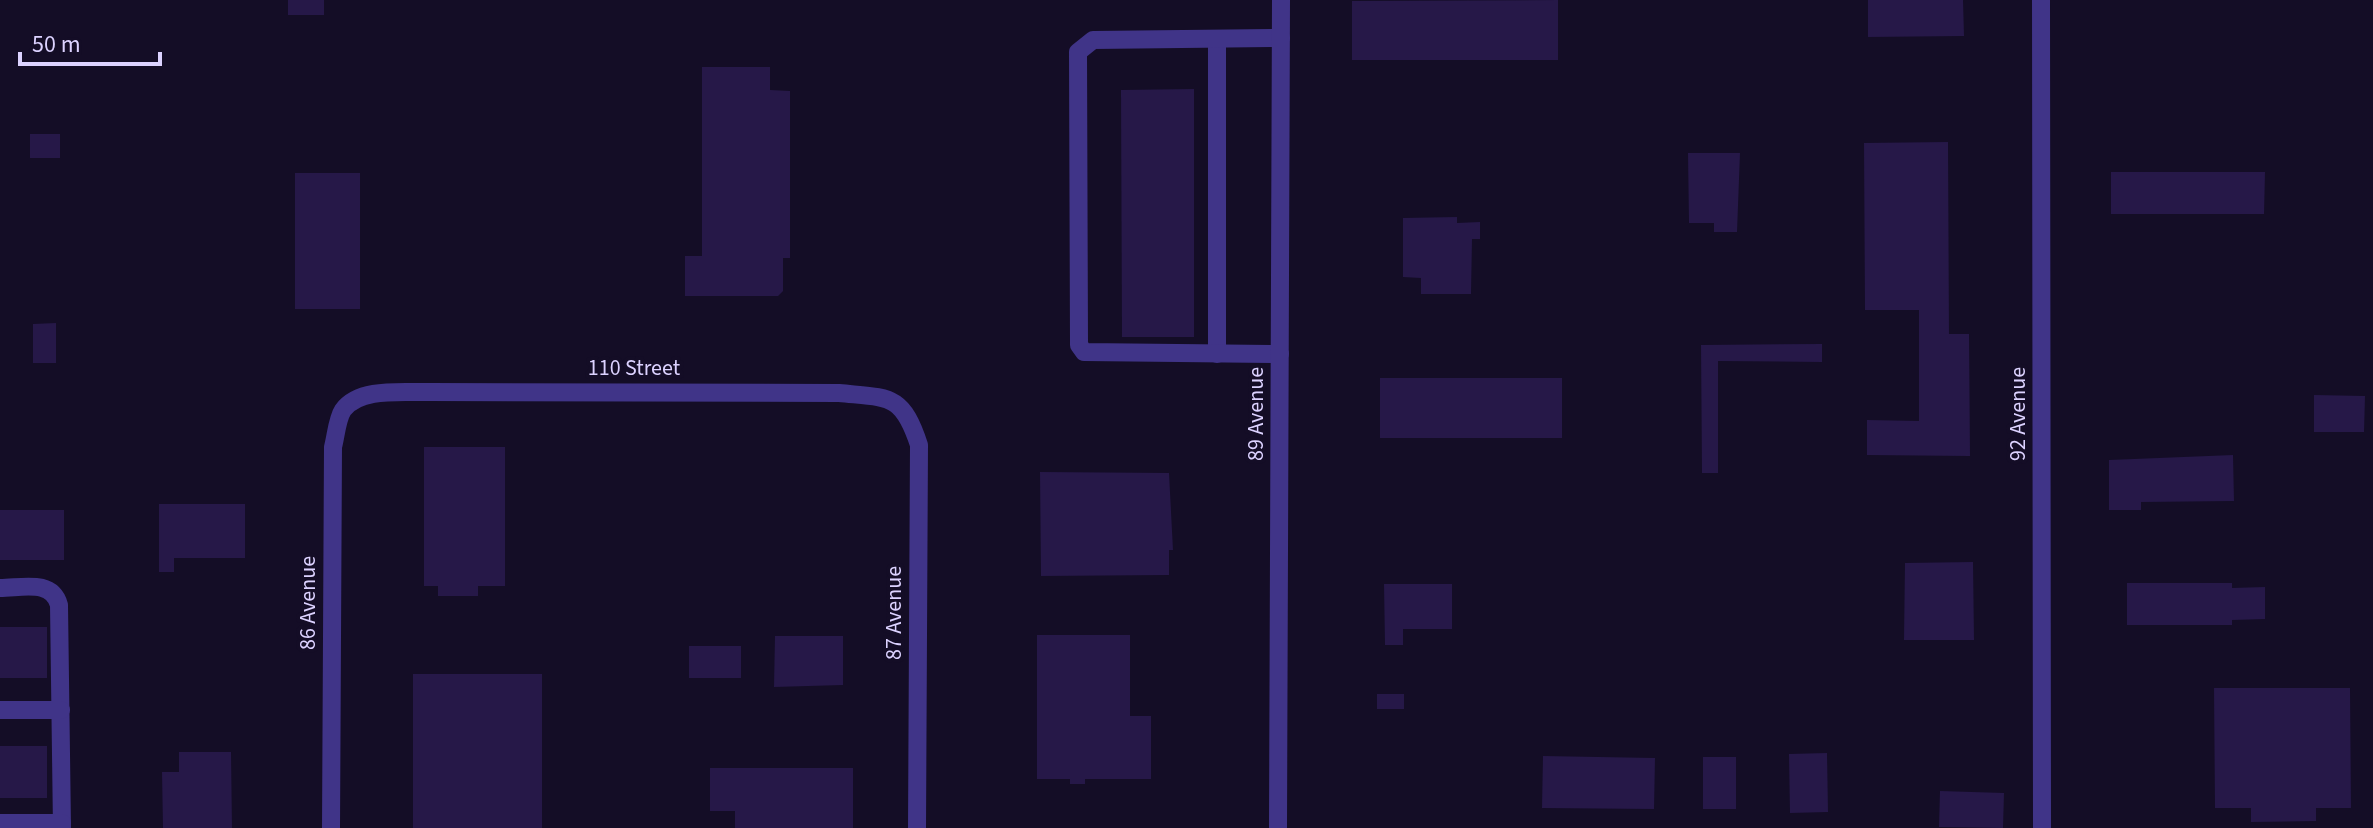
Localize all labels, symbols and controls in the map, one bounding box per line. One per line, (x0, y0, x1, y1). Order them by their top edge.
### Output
scale bar (20, 16, 160, 66)
text: 50 m (32, 27, 81, 62)
street label: 110 Street (588, 352, 681, 384)
street label: 89 Avenue (1240, 367, 1272, 461)
street label: 92 Avenue (2002, 367, 2034, 461)
street label: 86 Avenue (292, 556, 324, 650)
street label: 87 Avenue (878, 566, 910, 660)

